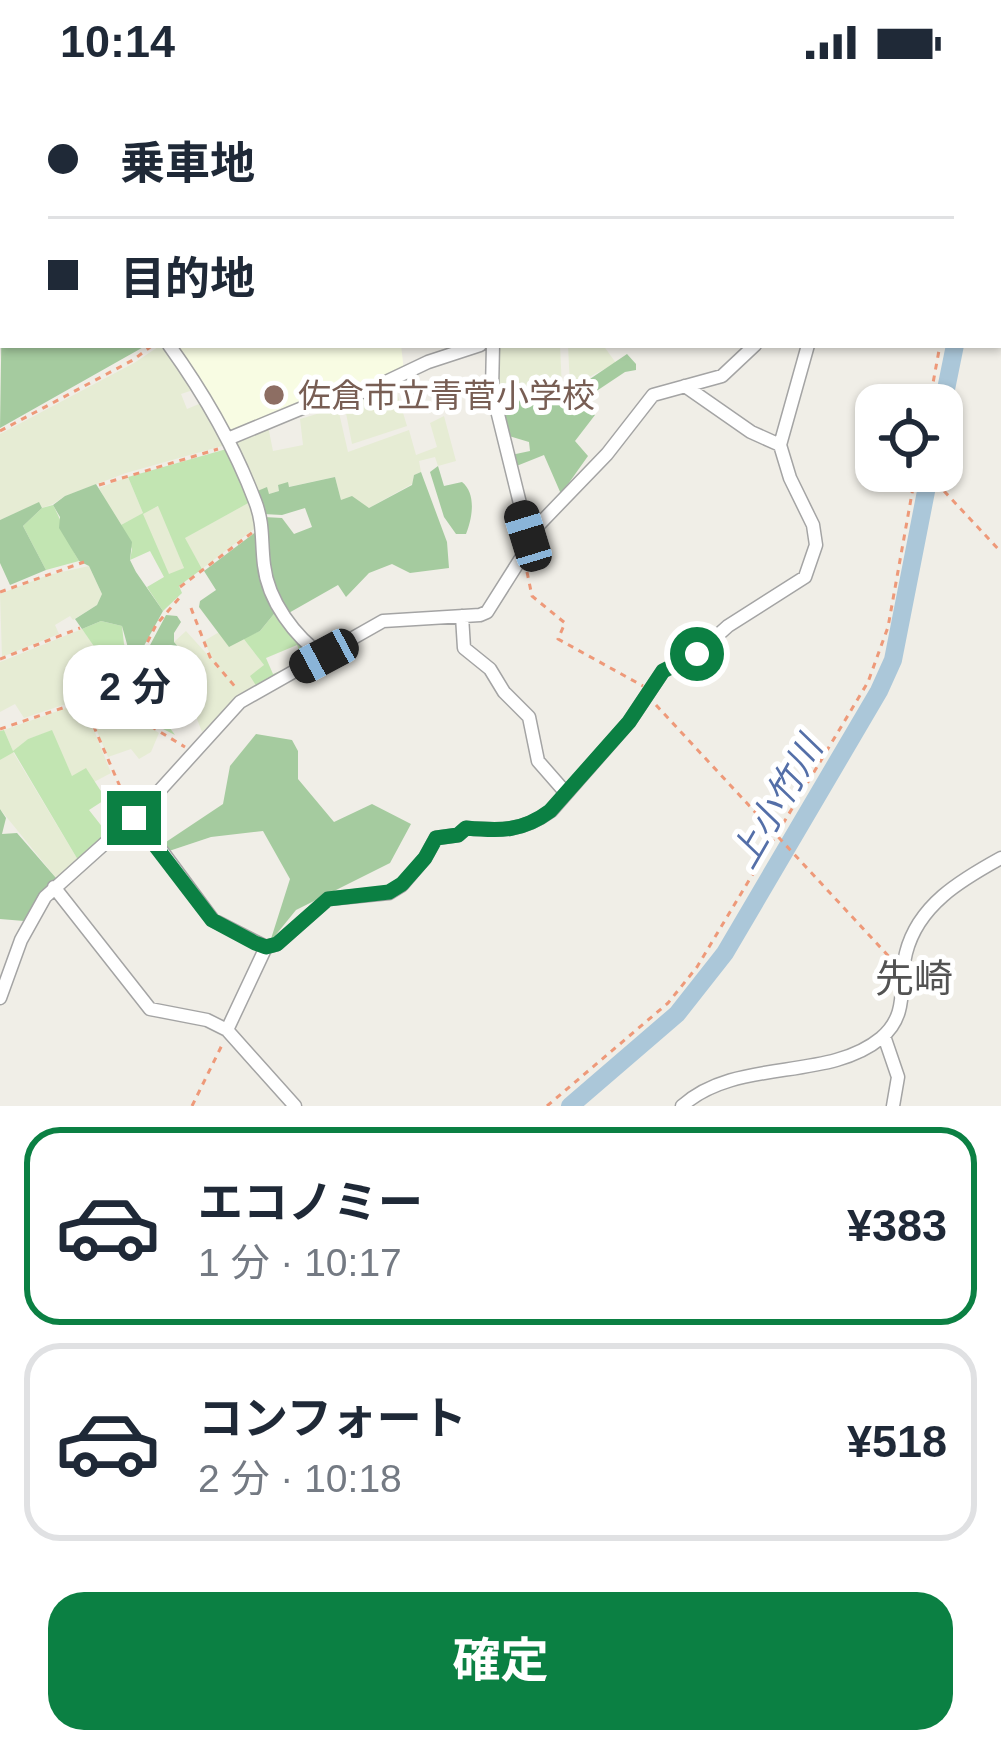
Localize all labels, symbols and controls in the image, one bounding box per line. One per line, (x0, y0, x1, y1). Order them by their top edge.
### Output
text: 10:14 (60, 16, 175, 67)
text: 乗車地 (120, 138, 255, 189)
text: 目的地 (120, 253, 255, 304)
place label: 佐倉市立青菅小学校 (298, 377, 595, 414)
marker: 佐倉市立青菅小学校 (261, 382, 287, 408)
map controls (855, 384, 963, 492)
button: locate (855, 384, 963, 492)
car (500, 496, 556, 576)
car (284, 623, 364, 689)
route start (670, 627, 724, 681)
callout: 2 分 (62, 644, 206, 728)
text: 2 分 (99, 665, 171, 708)
water label: 上小竹川 (723, 726, 832, 875)
route end (107, 791, 161, 845)
district label: 先崎 (875, 957, 953, 1000)
icon: car (54, 1172, 162, 1280)
text: エコノミー (198, 1177, 423, 1228)
text: ¥383 (847, 1200, 947, 1251)
text: 1 分 · 10:17 (198, 1241, 402, 1284)
icon: car (54, 1388, 162, 1496)
text: コンフォート (198, 1393, 467, 1444)
text: ¥518 (847, 1416, 947, 1467)
text: 2 分 · 10:18 (198, 1457, 402, 1500)
button: 確定 (48, 1592, 953, 1730)

